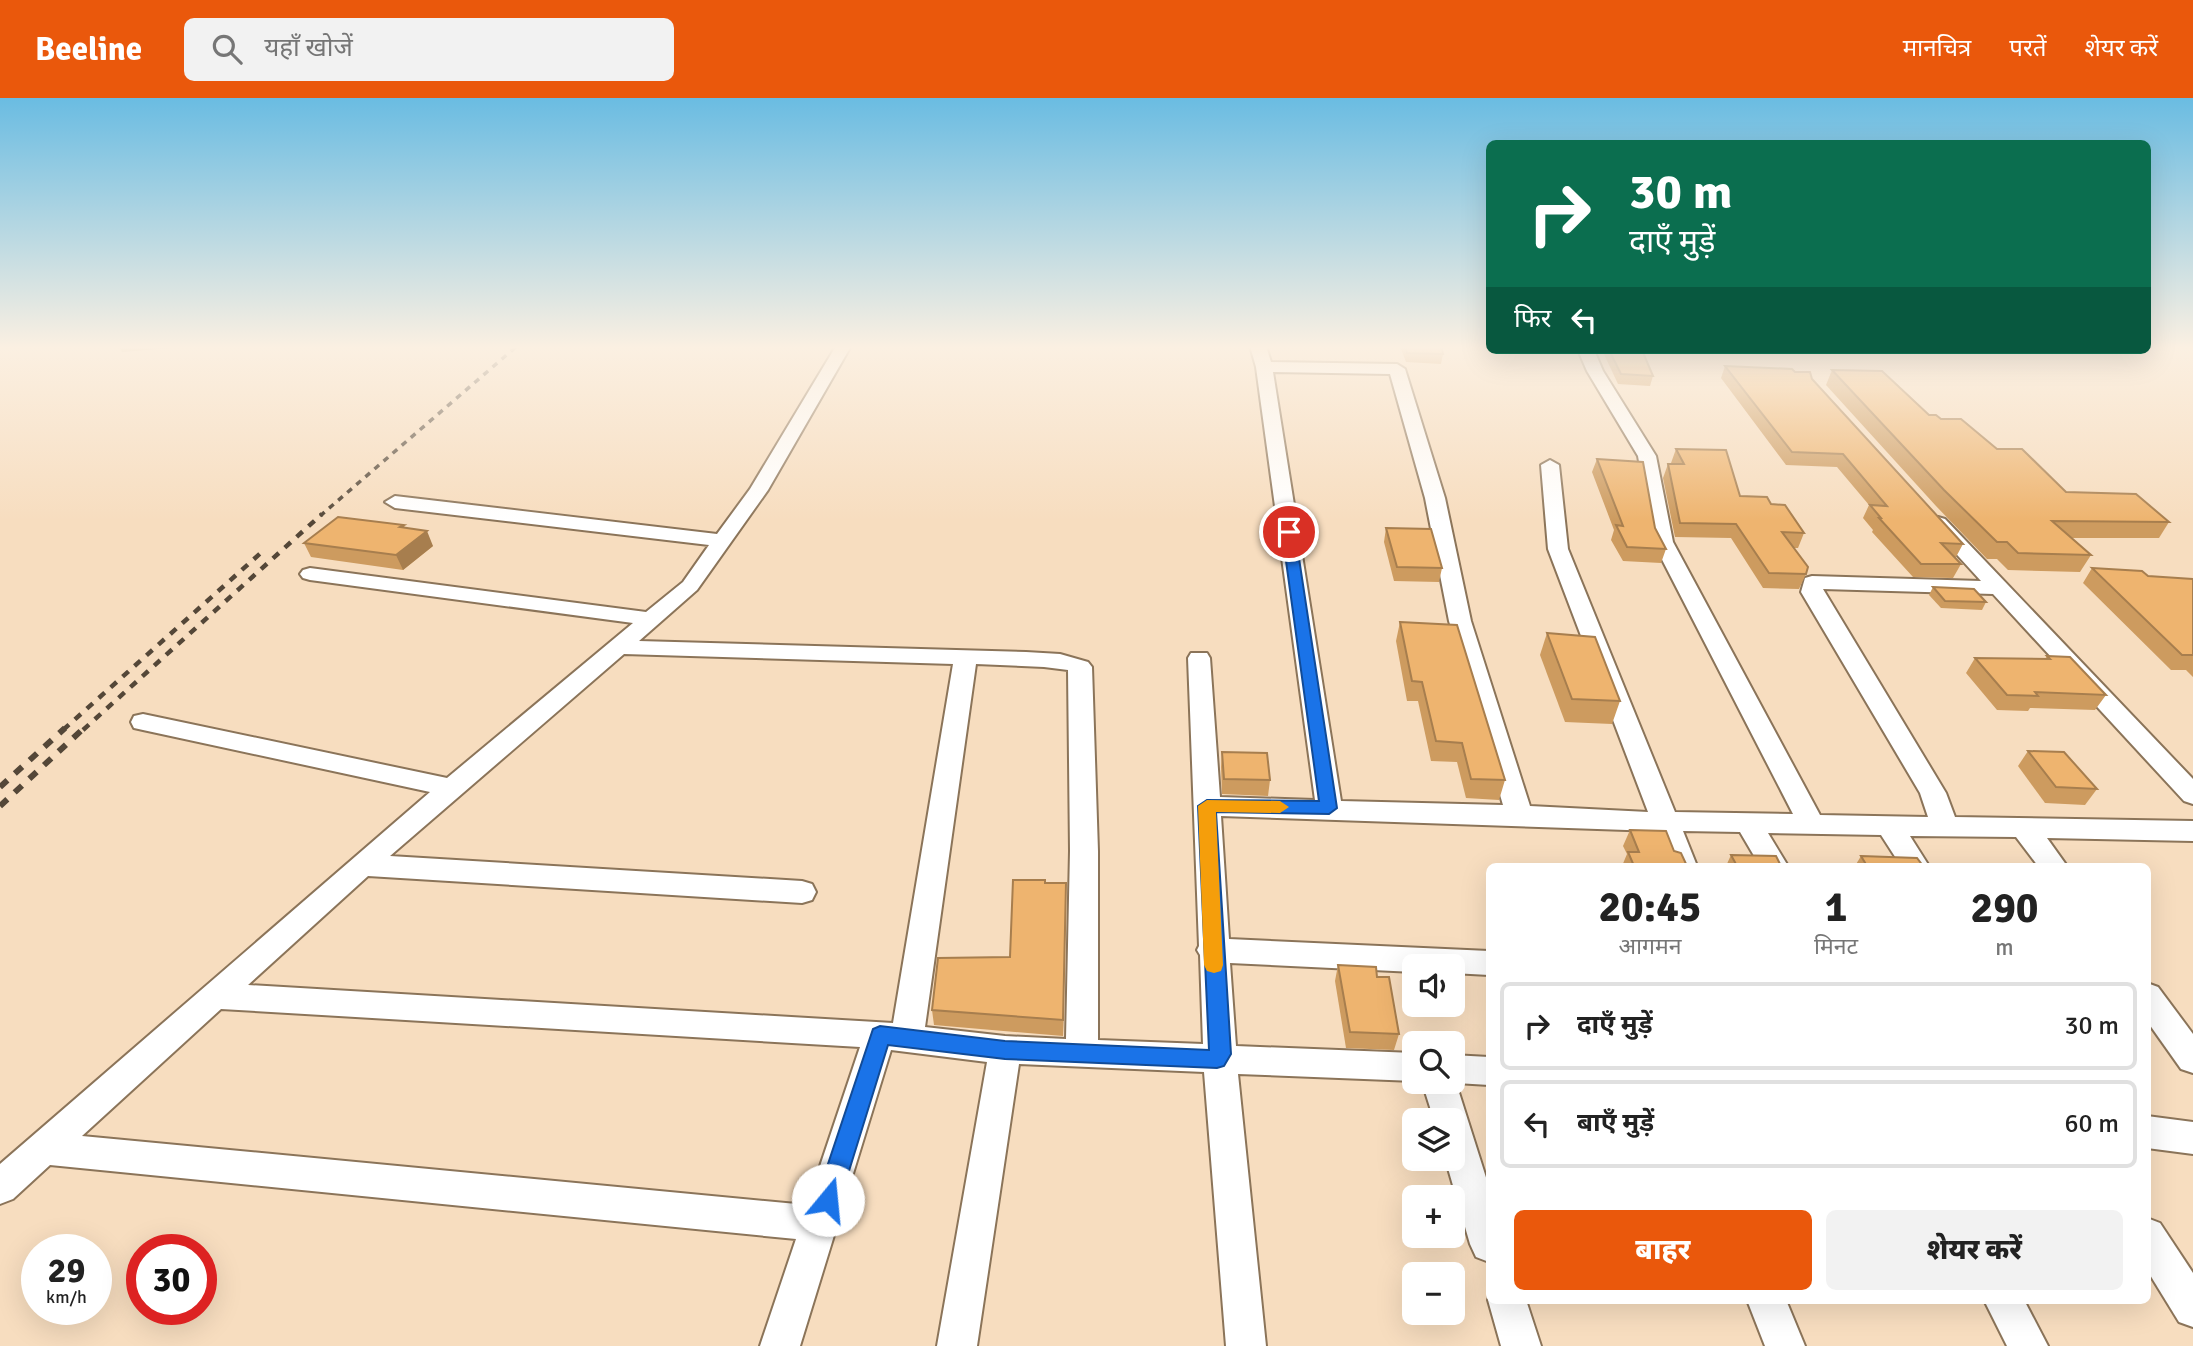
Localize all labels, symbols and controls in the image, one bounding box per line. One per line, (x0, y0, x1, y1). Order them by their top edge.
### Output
search box (184, 18, 674, 81)
text: Beeline (35, 29, 142, 70)
icon: search (208, 30, 246, 68)
text: यहाँ खोजें (264, 32, 353, 64)
text: मानचित्र (1903, 33, 1971, 63)
text: परतें (2009, 33, 2046, 63)
text: शेयर करें (2084, 33, 2158, 63)
text: 30 m (1629, 162, 1732, 222)
icon: right (1514, 168, 1605, 259)
text: दाएँ मुड़ें (1629, 222, 1715, 261)
icon: left (1565, 301, 1603, 339)
text: फिर (1514, 303, 1551, 335)
pin (1259, 502, 1319, 562)
icon: arrive (1270, 513, 1308, 551)
text: 20:45 (1598, 882, 1702, 933)
text: 1 (1825, 882, 1847, 933)
text: 290 (1970, 883, 2039, 934)
text: आगमन (1618, 932, 1681, 961)
text: मिनट (1814, 932, 1858, 961)
text: m (1995, 933, 2014, 962)
map controls (1402, 954, 1465, 1325)
button: sound (1402, 954, 1465, 1017)
icon: right (1518, 1007, 1556, 1045)
text: दाएँ मुड़ें (1577, 1009, 1653, 1041)
text: 30 m (2064, 1010, 2119, 1042)
button: search (1402, 1031, 1465, 1094)
icon: left (1518, 1105, 1556, 1143)
text: बाएँ मुड़ें (1577, 1107, 1654, 1139)
button: layers (1402, 1108, 1465, 1171)
text: 60 m (2064, 1108, 2119, 1140)
position arrow (791, 1163, 865, 1237)
button: + (1402, 1185, 1465, 1248)
button: बाहर (1514, 1210, 1812, 1290)
button: शेयर करें (1826, 1210, 2123, 1290)
speed limit sign: 30 (126, 1234, 217, 1325)
text: 29 (48, 1249, 85, 1292)
button: − (1402, 1262, 1465, 1325)
text: km/h (46, 1286, 87, 1308)

